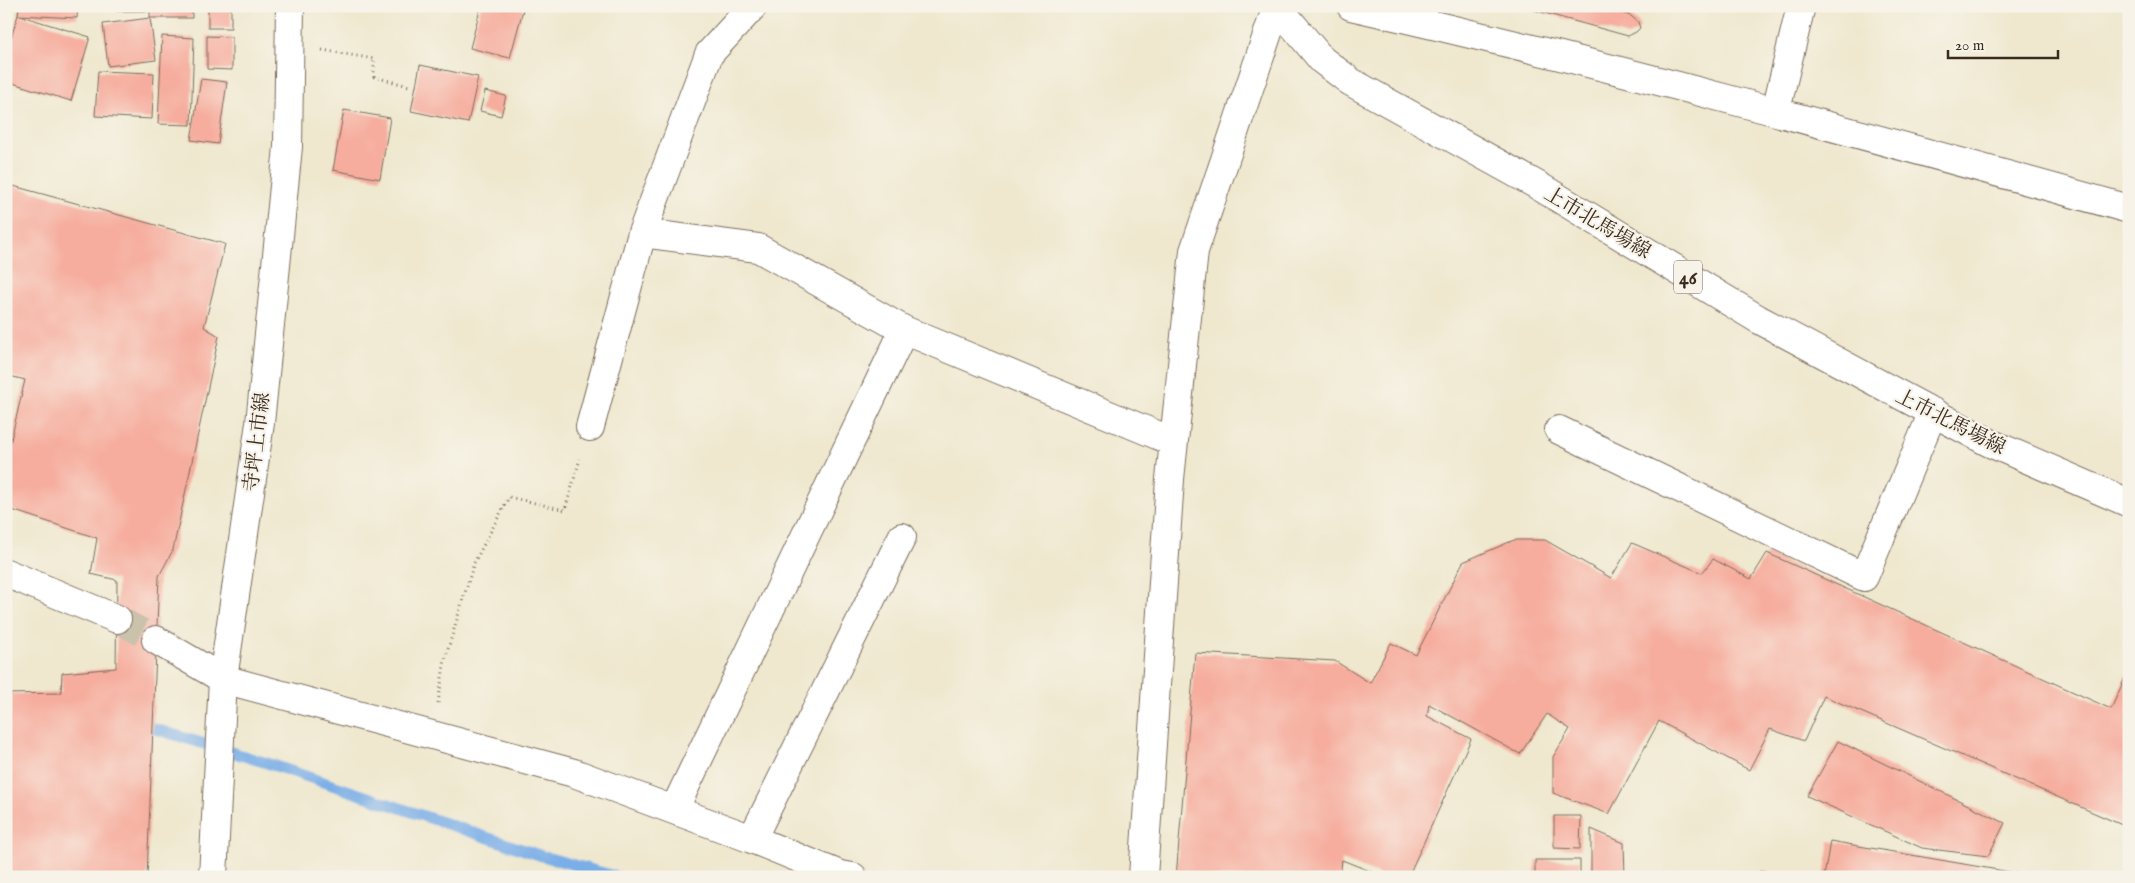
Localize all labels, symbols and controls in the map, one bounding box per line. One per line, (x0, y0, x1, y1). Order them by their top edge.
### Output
scale bar (1948, 28, 2058, 60)
text: 20 m (1955, 36, 1985, 55)
street label: 上市北馬場線 (1539, 182, 1655, 265)
road number: 46 (1674, 260, 1702, 294)
street label: 上市北馬場線 (1891, 384, 2009, 461)
street label: 寺坪上市線 (239, 391, 276, 493)

